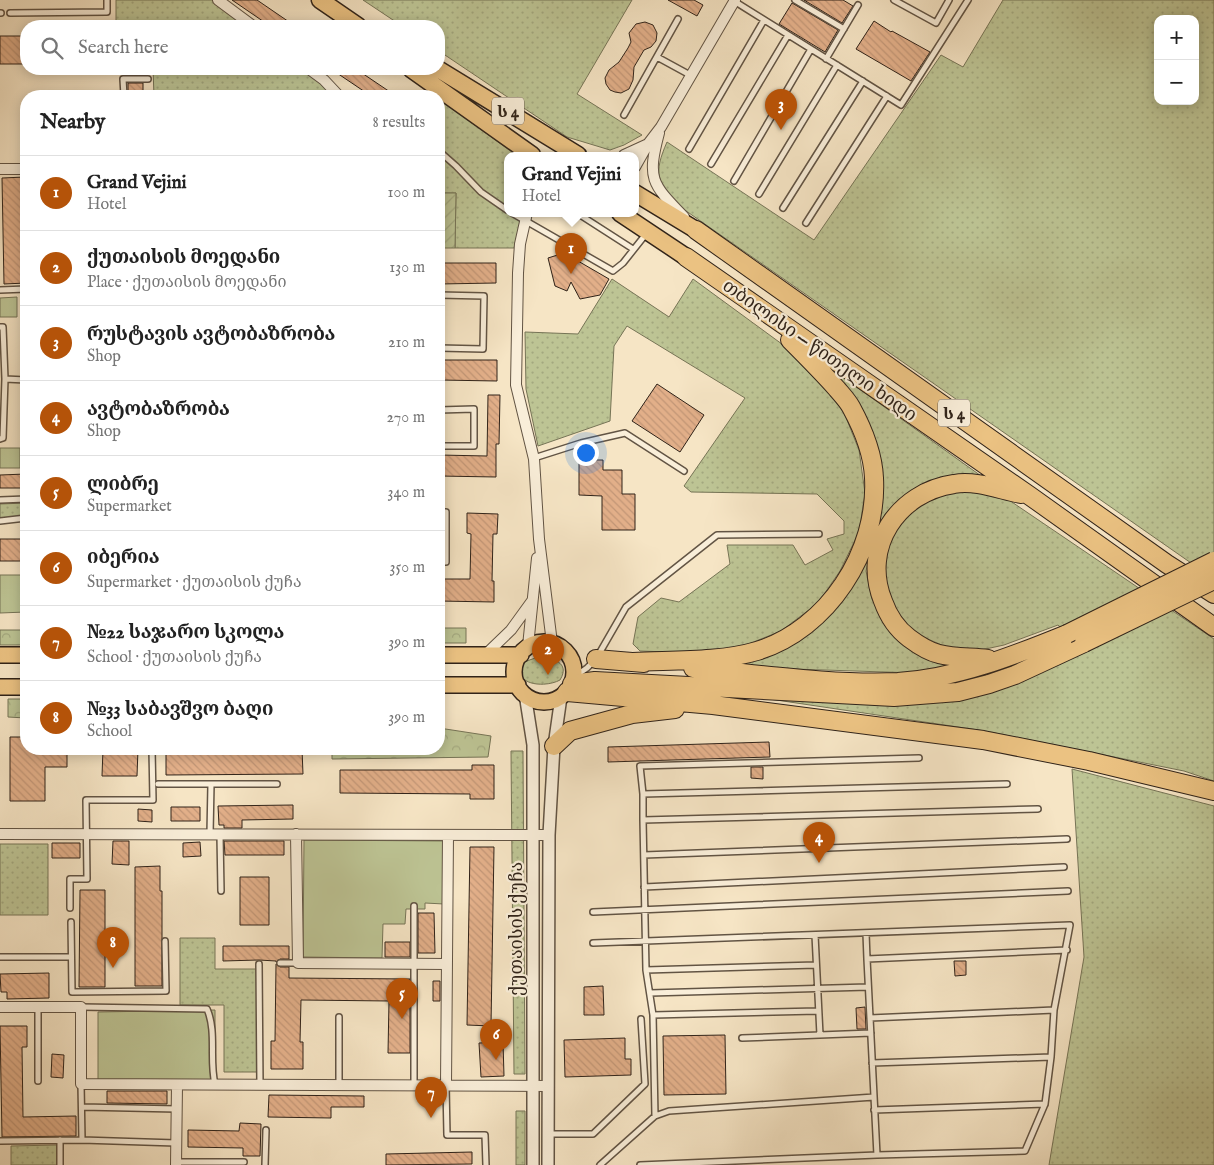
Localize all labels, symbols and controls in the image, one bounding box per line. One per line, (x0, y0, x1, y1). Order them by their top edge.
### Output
map controls (1154, 15, 1199, 105)
button: + (1154, 15, 1199, 60)
search box (20, 20, 445, 75)
icon: search (38, 34, 66, 62)
text: Search here (78, 36, 169, 60)
button: − (1154, 60, 1199, 105)
pin: 3 (765, 89, 797, 130)
road number: ს 4 (492, 98, 524, 124)
text: Nearby (40, 109, 105, 136)
text: 8 results (373, 113, 425, 133)
popup (504, 152, 639, 217)
text: Grand Vejini (522, 163, 621, 187)
text: Grand Vejini (87, 171, 187, 195)
text: 1 (53, 183, 59, 203)
text: 100 m (388, 183, 425, 203)
text: Hotel (522, 187, 561, 207)
text: Hotel (87, 195, 126, 215)
pin: 1 (555, 233, 587, 274)
text: ქუთაისის მოედანი (87, 246, 280, 270)
text: 2 (52, 258, 60, 278)
text: 130 m (389, 258, 425, 278)
text: Place · ქუთაისის მოედანი (87, 273, 287, 293)
street label: თბილისი — წითელი ხიდი (717, 275, 921, 427)
text: რუსტავის ავტობაზრობა (87, 323, 335, 347)
text: 3 (53, 333, 59, 353)
text: 210 m (388, 333, 425, 353)
text: Shop (87, 347, 121, 367)
text: ავტობაზრობა (87, 398, 230, 422)
road number: ს 4 (938, 399, 970, 426)
text: 4 (52, 408, 60, 428)
text: 270 m (386, 408, 425, 428)
text: Shop (87, 422, 121, 442)
your location (573, 440, 599, 466)
text: ლიბრე (87, 473, 159, 497)
text: 5 (53, 483, 59, 503)
text: 340 m (387, 483, 425, 503)
text: Supermarket (87, 497, 172, 517)
text: იბერია (87, 546, 159, 570)
text: 6 (53, 558, 59, 578)
text: 350 m (390, 558, 425, 578)
text: Supermarket · ქუთაისის ქუჩა (87, 573, 302, 593)
text: №22 საჯარო სკოლა (87, 621, 284, 645)
text: 7 (52, 633, 60, 653)
text: 390 m (388, 633, 425, 653)
pin: 2 (532, 634, 564, 675)
text: School · ქუთაისის ქუჩა (87, 648, 262, 668)
text: №33 საბავშვო ბაღი (87, 698, 273, 722)
text: 8 (53, 708, 59, 728)
text: 390 m (388, 708, 425, 728)
text: School (87, 722, 132, 742)
pin: 4 (803, 822, 835, 863)
street label: ქუთაისის ქუჩა (506, 862, 529, 996)
pin: 8 (97, 927, 129, 968)
pin: 5 (386, 978, 418, 1019)
pin: 6 (480, 1019, 512, 1060)
pin: 7 (415, 1077, 447, 1118)

